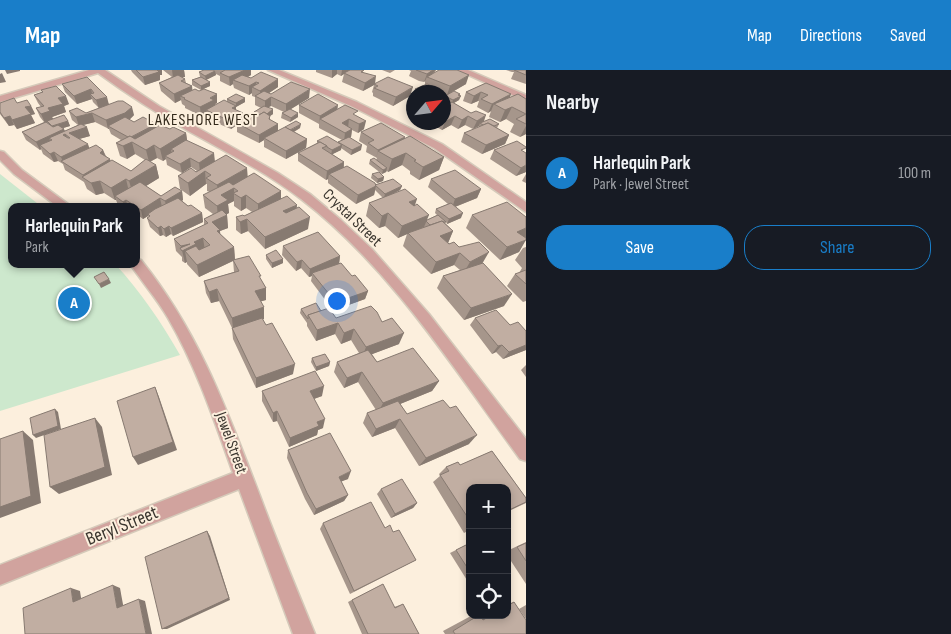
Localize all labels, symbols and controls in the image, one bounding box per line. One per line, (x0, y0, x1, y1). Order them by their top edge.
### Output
text: Map (25, 21, 60, 50)
text: Map (747, 25, 772, 46)
text: Directions (800, 25, 862, 46)
text: Saved (890, 25, 926, 46)
north arrow (406, 85, 451, 130)
text: Nearby (546, 90, 599, 115)
district label: LAKESHORE WEST (148, 111, 258, 130)
text: Harlequin Park (593, 152, 691, 175)
text: A (558, 164, 566, 183)
text: 100 m (898, 164, 931, 183)
text: Park · Jewel Street (593, 175, 689, 194)
street label: Crystal Street (319, 185, 386, 251)
popup (8, 203, 140, 268)
text: Harlequin Park (25, 215, 123, 238)
button: Save (546, 225, 734, 270)
button: Share (744, 225, 931, 270)
text: Park (25, 238, 49, 257)
pin: A (58, 284, 90, 322)
your location (324, 288, 350, 314)
street label: Jewel Street (211, 409, 251, 477)
map controls (466, 484, 511, 619)
button: + (466, 484, 511, 529)
street label: Beryl Street (83, 501, 162, 551)
button: − (466, 529, 511, 574)
button: locate (466, 574, 511, 619)

